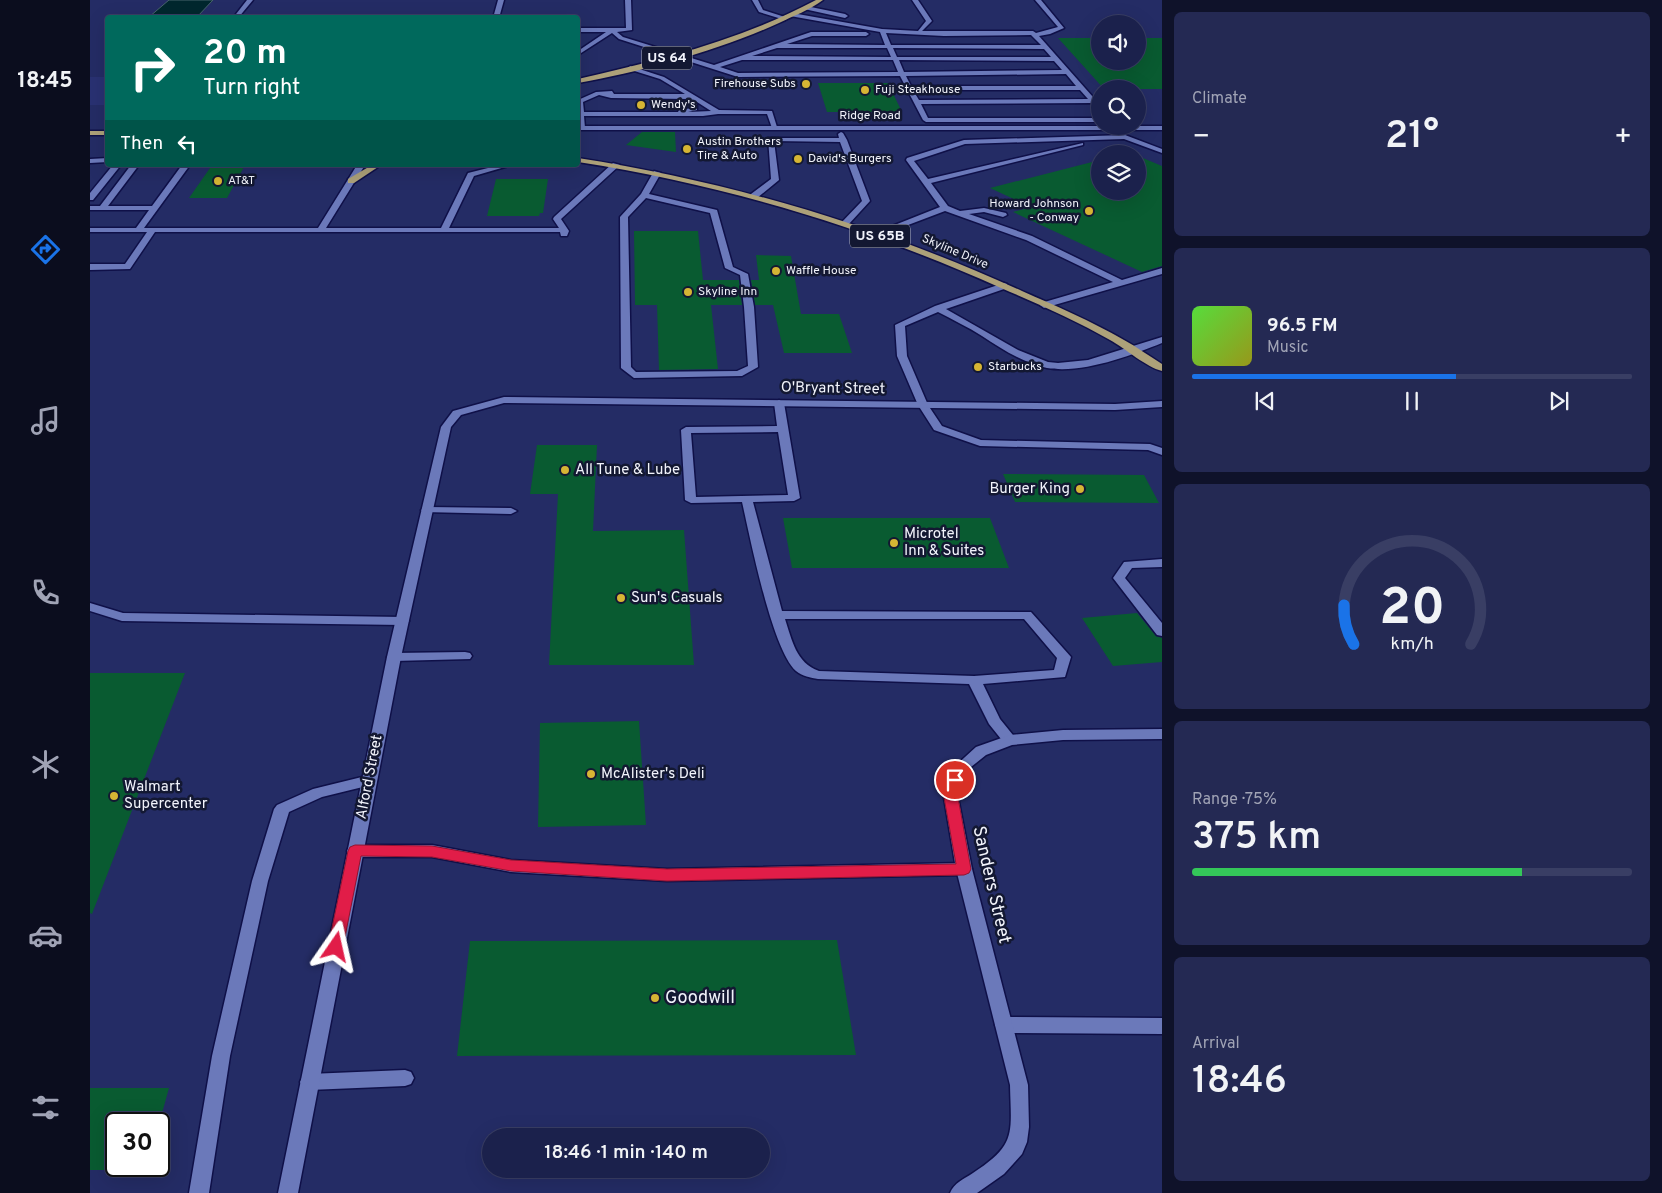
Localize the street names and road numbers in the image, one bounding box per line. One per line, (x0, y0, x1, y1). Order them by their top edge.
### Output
road number: US 64 (642, 46, 692, 70)
street label: Ridge Road (839, 108, 901, 124)
road number: US 65B (850, 225, 910, 248)
street label: Skyline Drive (919, 231, 991, 273)
street label: O'Bryant Street (781, 379, 885, 399)
street label: Alford Street (352, 733, 388, 821)
street label: Sanders Street (966, 824, 1016, 946)

